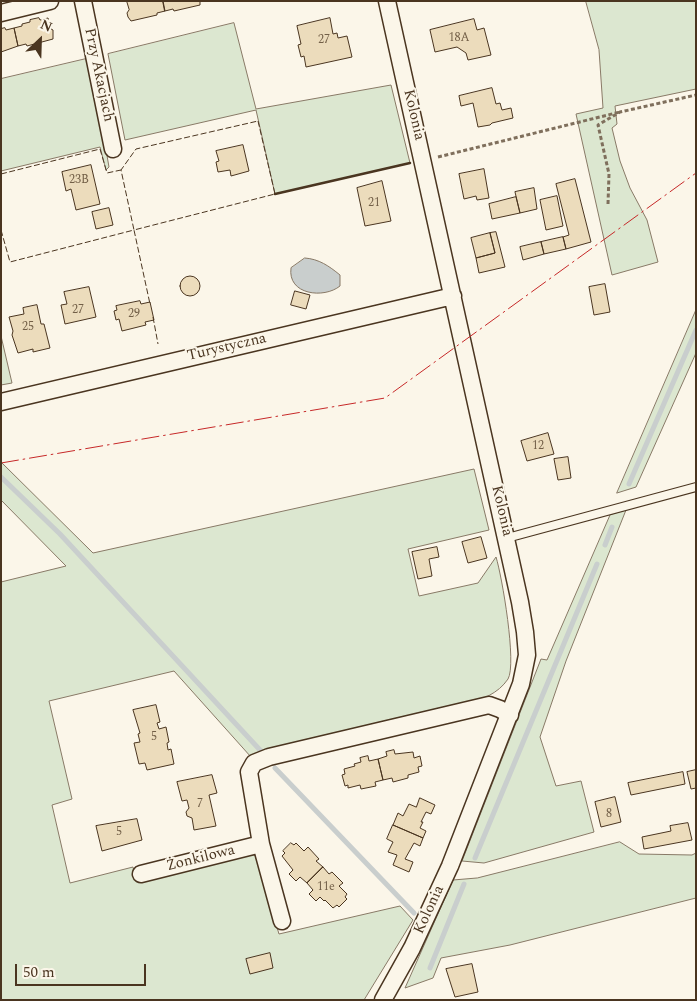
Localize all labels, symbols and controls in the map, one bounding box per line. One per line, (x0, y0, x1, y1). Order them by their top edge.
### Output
text: N (37, 14, 56, 38)
north arrow (15, 15, 65, 65)
street label: Przy Akacjach (79, 27, 117, 123)
house number: 18A (449, 32, 469, 46)
house number: 27 (318, 34, 330, 48)
street label: Kolonia (398, 88, 428, 142)
house number: 23B (69, 174, 89, 188)
house number: 21 (368, 197, 380, 211)
house number: 27 (72, 304, 84, 318)
house number: 29 (128, 308, 140, 322)
house number: 25 (22, 321, 34, 335)
street label: Turystyczna (186, 330, 268, 366)
house number: 12 (532, 440, 544, 454)
street label: Kolonia (486, 484, 516, 538)
house number: 5 (151, 731, 157, 745)
house number: 7 (197, 798, 203, 812)
house number: 8 (606, 808, 612, 822)
house number: 5 (116, 826, 122, 840)
street label: Żonkilowa (165, 842, 237, 876)
house number: 11e (317, 881, 335, 895)
street label: Kolonia (411, 883, 449, 937)
scale bar (18, 954, 149, 986)
text: 50 m (23, 961, 55, 984)

